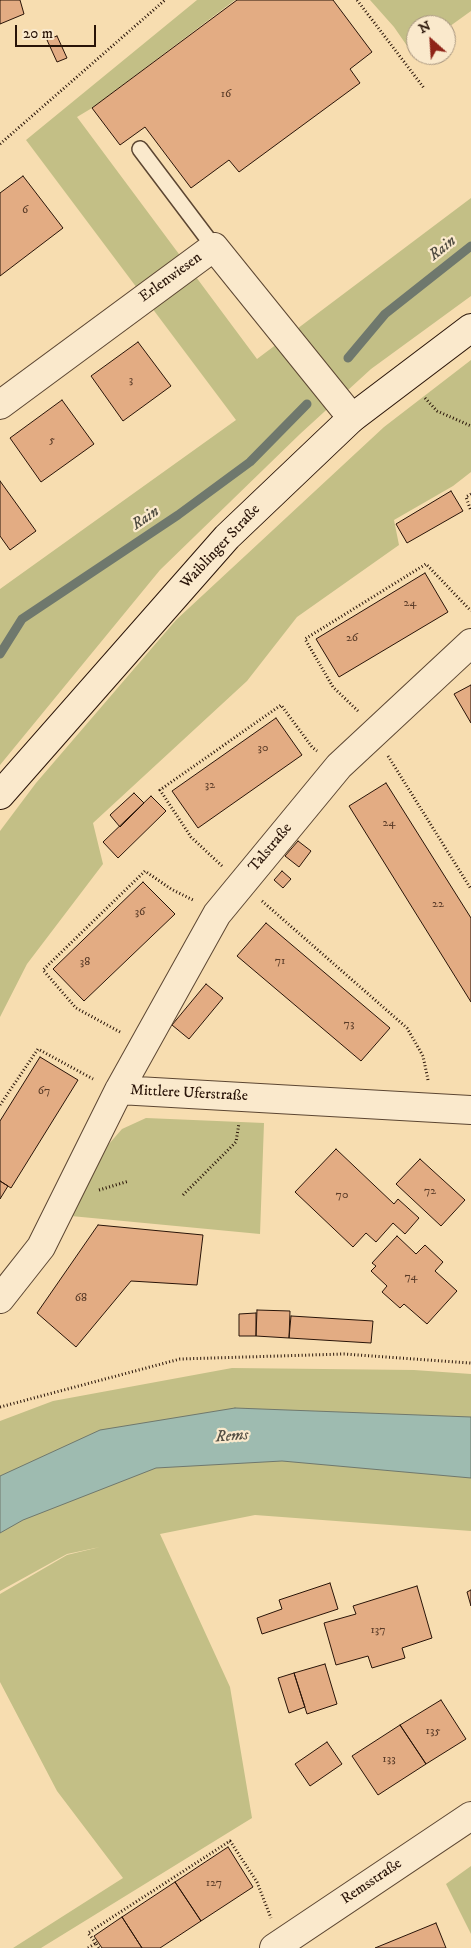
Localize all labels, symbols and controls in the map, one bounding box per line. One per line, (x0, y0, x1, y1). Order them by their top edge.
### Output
scale bar (18, 15, 99, 47)
north arrow (406, 15, 456, 65)
text: N (416, 17, 434, 38)
text: 20 m (23, 24, 53, 43)
house number: 16 (221, 88, 231, 102)
house number: 6 (22, 204, 28, 218)
water label: Rain (425, 232, 461, 266)
street label: Erlenwiesen (136, 249, 206, 307)
house number: 3 (129, 374, 133, 388)
house number: 5 (49, 434, 55, 448)
street label: Waiblinger Straße (177, 501, 265, 593)
water label: Rain (128, 503, 164, 535)
house number: 24 (404, 597, 416, 611)
house number: 26 (346, 632, 358, 646)
house number: 30 (258, 742, 268, 756)
house number: 32 (205, 779, 215, 793)
house number: 24 (383, 817, 395, 831)
street label: Talstraße (245, 820, 297, 876)
house number: 22 (432, 898, 444, 912)
house number: 36 (135, 906, 145, 920)
house number: 71 (275, 955, 285, 969)
house number: 38 (80, 956, 90, 970)
house number: 73 (344, 1018, 354, 1032)
street label: Mittlere Uferstraße (130, 1082, 248, 1106)
house number: 67 (38, 1085, 50, 1099)
house number: 72 (424, 1185, 436, 1199)
house number: 70 (336, 1189, 348, 1203)
house number: 74 (404, 1271, 418, 1285)
house number: 68 (75, 1292, 87, 1306)
water label: Rems (215, 1426, 249, 1448)
house number: 137 (370, 1624, 386, 1638)
house number: 135 (426, 1725, 440, 1739)
house number: 133 (382, 1753, 396, 1767)
street label: Remsstraße (338, 1855, 406, 1909)
house number: 127 (206, 1877, 222, 1891)

